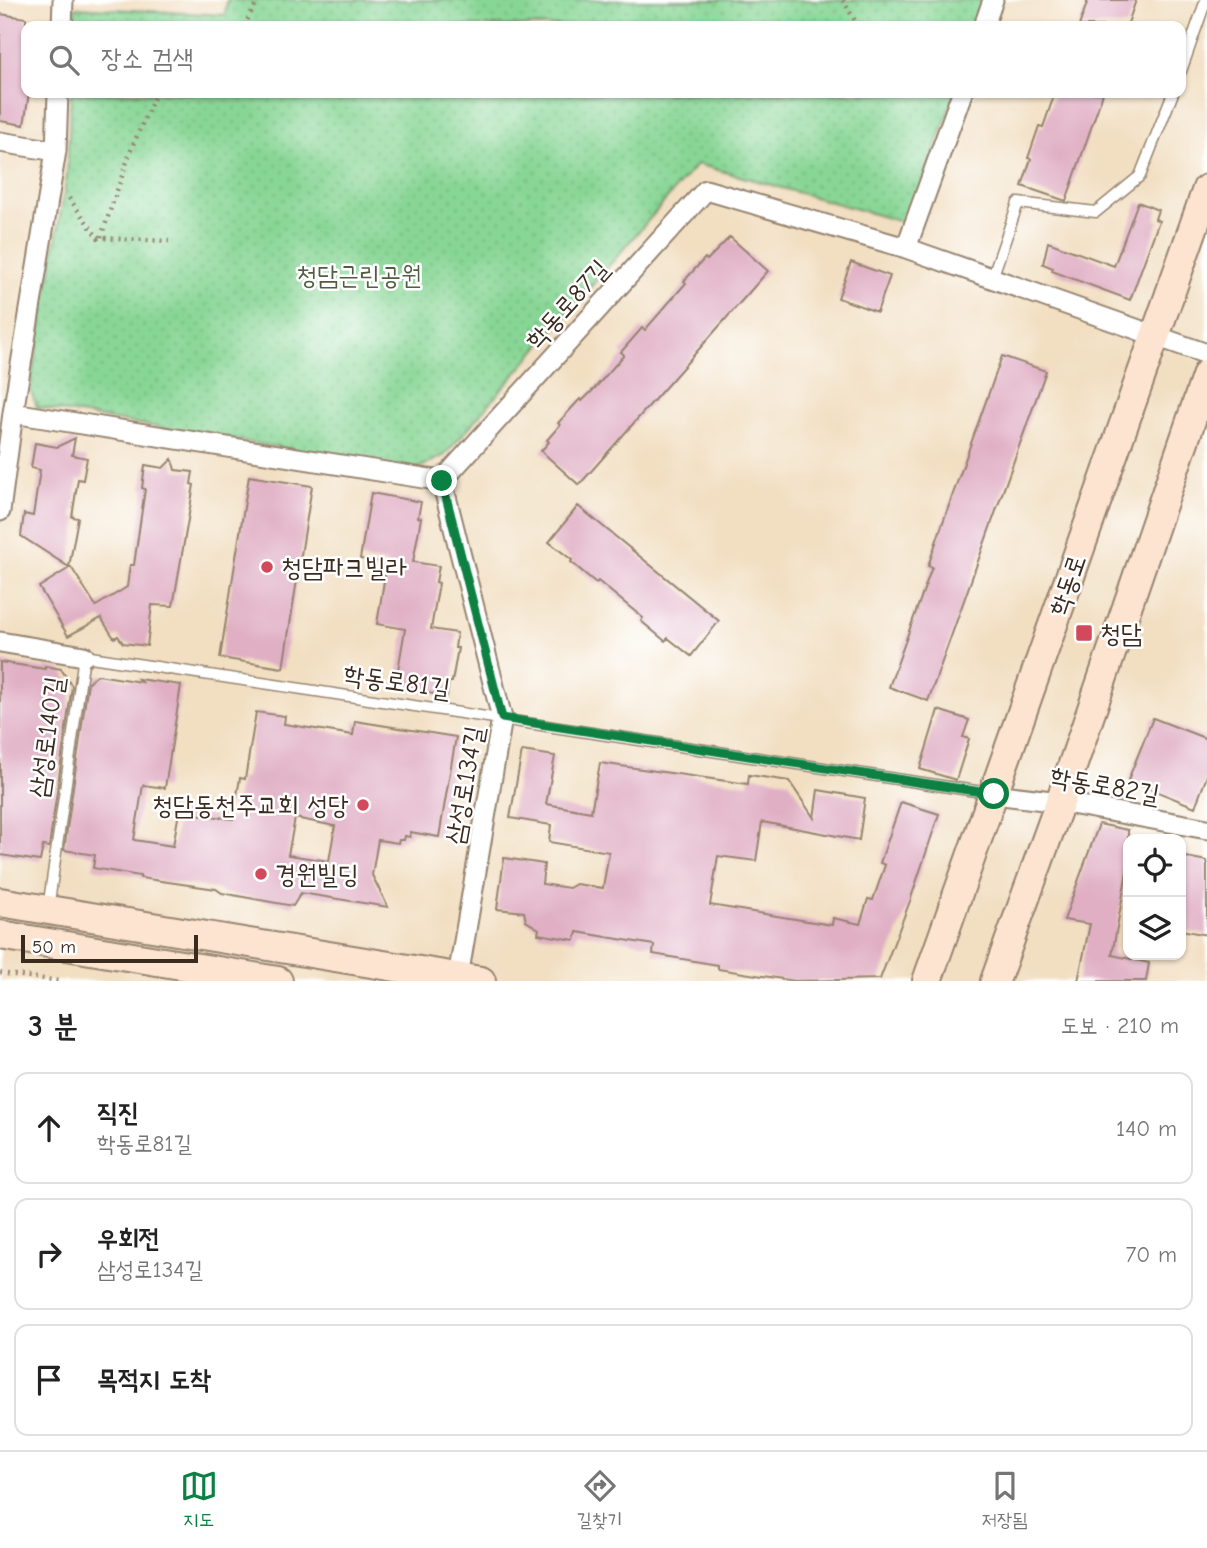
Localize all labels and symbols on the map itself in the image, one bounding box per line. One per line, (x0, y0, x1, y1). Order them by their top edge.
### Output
street label: 학동로87길 (520, 254, 616, 355)
park label: 청담근린공원 (296, 261, 422, 291)
route end (426, 465, 457, 496)
street label: 학동로 (1044, 551, 1092, 620)
place label: 청담파크빌라 (281, 553, 407, 583)
marker: 청담파크빌라 (259, 559, 275, 575)
place label: 청담 (1100, 619, 1142, 649)
marker: 청담 (1074, 623, 1094, 643)
street label: 학동로81길 (342, 660, 452, 704)
street label: 삼성로140길 (24, 674, 70, 800)
street label: 삼성로134길 (440, 724, 490, 847)
street label: 학동로82길 (1048, 762, 1162, 810)
route start (978, 778, 1009, 809)
place label: 청담동천주교회 성당 (152, 791, 349, 821)
marker: 청담동천주교회 성당 (355, 797, 371, 813)
place label: 경원빌딩 (275, 860, 359, 890)
marker: 경원빌딩 (253, 866, 269, 882)
scale bar (21, 932, 198, 964)

